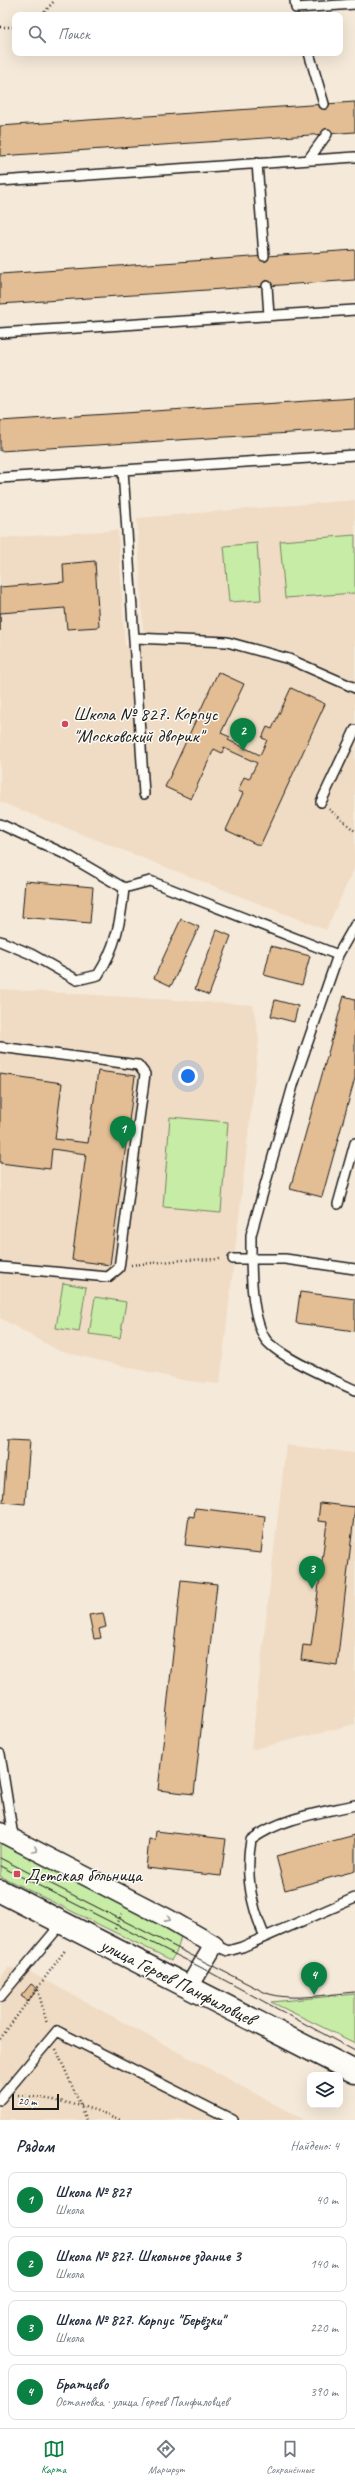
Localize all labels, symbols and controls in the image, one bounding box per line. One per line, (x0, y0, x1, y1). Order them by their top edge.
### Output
search box (12, 12, 343, 56)
icon: search (26, 23, 48, 45)
text: Поиск (58, 25, 90, 44)
place label: Школа № 827. Корпус "Московский дворик" (73, 702, 219, 748)
pin: 2 (230, 718, 256, 751)
marker: Школа № 827. Корпус "Московский дворик" (60, 719, 70, 729)
your location (178, 1066, 198, 1086)
pin: 1 (110, 1116, 136, 1149)
pin: 3 (299, 1556, 325, 1589)
one-way arrow (31, 1845, 38, 1852)
place label: Детская больница (25, 1863, 144, 1887)
marker: Детская больница (12, 1869, 22, 1879)
one-way arrow (164, 1914, 172, 1921)
street label: улица Героев Панфиловцев (96, 1932, 262, 2033)
pin: 4 (301, 1962, 327, 1995)
map controls (307, 2072, 343, 2108)
button: layers (307, 2072, 343, 2108)
scale bar (12, 2092, 59, 2111)
text: 20 m (18, 2094, 37, 2108)
text: Рядом (16, 2136, 54, 2157)
text: Найдено: 4 (291, 2138, 339, 2154)
text: Школа № 827 (55, 2183, 131, 2202)
text: 1 (27, 2192, 33, 2208)
text: 40 m (316, 2192, 338, 2208)
text: Школа (55, 2202, 84, 2218)
text: Школа № 827. Школьное здание 3 (55, 2247, 241, 2266)
text: 2 (27, 2256, 33, 2272)
text: 140 m (310, 2256, 338, 2272)
text: Школа (55, 2266, 84, 2282)
text: Школа № 827. Корпус "Берёзки" (55, 2311, 225, 2330)
text: 3 (27, 2320, 33, 2336)
text: 220 m (310, 2320, 338, 2336)
text: Школа (55, 2330, 84, 2346)
text: Братцево (55, 2375, 108, 2394)
text: 4 (27, 2384, 33, 2400)
text: 390 m (310, 2384, 338, 2400)
text: Остановка · улица Героев Панфиловцев (55, 2394, 228, 2410)
tab: Карта (41, 2438, 66, 2476)
tab: Маршрут (148, 2438, 184, 2476)
tab: Сохранённые (266, 2438, 314, 2476)

